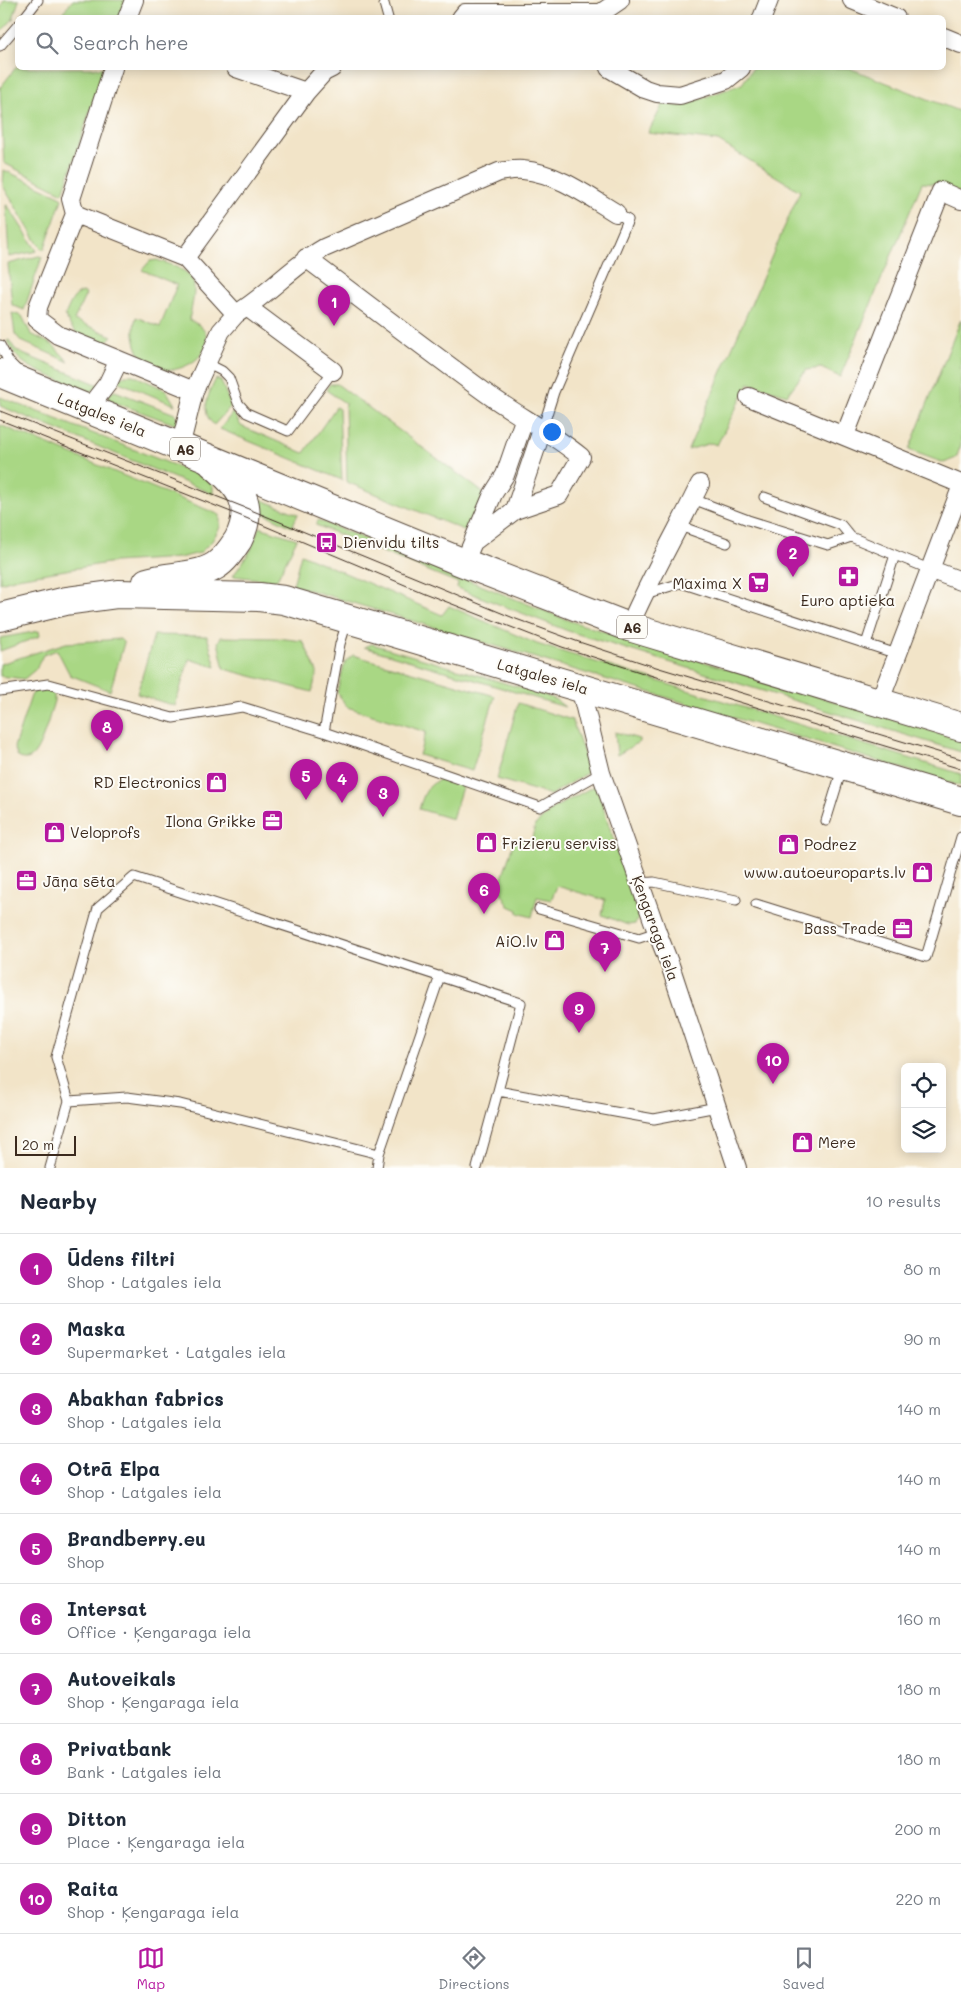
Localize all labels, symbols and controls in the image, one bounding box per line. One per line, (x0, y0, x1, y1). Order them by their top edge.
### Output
search box (15, 15, 946, 70)
icon: search (33, 29, 61, 57)
text: Search here (73, 30, 189, 55)
pin: 1 (318, 285, 350, 326)
street label: Latgales iela (55, 387, 149, 441)
your location (539, 419, 565, 445)
road number: A6 (170, 438, 200, 460)
bus stop icon: Dienvidu tilts (315, 530, 339, 554)
place label: Dienvidu tilts (343, 532, 439, 552)
pin: 2 (777, 536, 809, 577)
pharmacy icon: Euro aptieka (836, 565, 860, 589)
supermarket icon: Maxima X (746, 571, 770, 595)
place label: Maxima X (672, 573, 742, 593)
place label: Euro aptieka (801, 590, 895, 610)
road number: A6 (617, 616, 647, 638)
street label: Latgales iela (495, 653, 591, 699)
pin: 8 (91, 710, 123, 751)
pin: 5 (290, 759, 322, 800)
pin: 4 (326, 762, 358, 803)
shop icon: RD Electronics (205, 770, 229, 794)
place label: RD Electronics (94, 772, 201, 792)
pin: 3 (367, 776, 399, 817)
office icon: Ilona Grikke (260, 809, 284, 833)
place label: Ilona Grikke (166, 811, 256, 831)
shop icon: Veloprofs (42, 820, 66, 844)
place label: Veloprofs (70, 822, 140, 842)
shop icon: Frizieru serviss (474, 831, 498, 855)
shop icon: Podrez (776, 832, 800, 856)
place label: Frizieru serviss (502, 833, 616, 853)
place label: Podrez (804, 834, 857, 854)
shop icon: www.autoeuroparts.lv (910, 860, 934, 884)
place label: www.autoeuroparts.lv (744, 862, 906, 882)
office icon: Jāņa sēta (15, 869, 39, 893)
place label: Jāņa sēta (43, 871, 116, 892)
pin: 6 (468, 873, 500, 914)
street label: Ķengaraga iela (627, 873, 684, 984)
office icon: Bass Trade (890, 916, 914, 940)
place label: Bass Trade (804, 918, 886, 938)
shop icon: AiO.lv (542, 929, 566, 953)
place label: AiO.lv (495, 931, 538, 951)
pin: 7 (589, 931, 621, 972)
pin: 9 (563, 992, 595, 1033)
pin: 10 (757, 1043, 789, 1084)
map controls (901, 1063, 946, 1153)
button: locate (901, 1063, 946, 1108)
button: layers (901, 1108, 946, 1153)
shop icon: Mere (790, 1130, 814, 1154)
place label: Mere (818, 1132, 856, 1152)
scale bar (15, 1133, 76, 1156)
text: 20 m (22, 1135, 54, 1154)
text: Nearby (20, 1187, 97, 1214)
text: 10 results (866, 1190, 941, 1211)
text: Ūdens filtri (67, 1246, 176, 1271)
text: 1 (32, 1258, 40, 1279)
text: 80 m (904, 1258, 941, 1279)
text: Shop · Latgales iela (67, 1271, 222, 1292)
text: Maska (67, 1316, 126, 1341)
text: 2 (32, 1328, 40, 1349)
text: 90 m (904, 1328, 941, 1349)
text: Supermarket · Latgales iela (67, 1341, 286, 1362)
text: Abakhan fabrics (67, 1386, 224, 1411)
text: 3 (31, 1398, 41, 1419)
text: 140 m (897, 1398, 941, 1419)
text: Shop · Latgales iela (67, 1411, 222, 1432)
text: Otrā Elpa (67, 1456, 160, 1481)
text: 4 (31, 1468, 41, 1489)
text: 140 m (897, 1468, 941, 1489)
text: Shop · Latgales iela (67, 1481, 222, 1502)
text: Brandberry.eu (67, 1526, 206, 1551)
text: 5 (31, 1538, 41, 1559)
text: 140 m (897, 1538, 941, 1559)
text: Shop (67, 1551, 104, 1572)
text: Intersat (67, 1596, 147, 1621)
text: 6 (31, 1608, 41, 1629)
text: 160 m (896, 1608, 941, 1629)
text: Office · Ķengaraga iela (67, 1621, 251, 1642)
text: Autoveikals (67, 1666, 176, 1691)
text: 7 (32, 1678, 40, 1699)
text: 180 m (896, 1678, 941, 1699)
text: Shop · Ķengaraga iela (67, 1691, 240, 1712)
text: Privatbank (67, 1736, 172, 1761)
text: 8 (31, 1748, 41, 1769)
text: 180 m (896, 1748, 941, 1769)
text: Bank · Latgales iela (67, 1761, 222, 1782)
text: Ditton (67, 1806, 126, 1831)
text: 9 (31, 1818, 41, 1839)
text: 200 m (894, 1818, 941, 1839)
text: Place · Ķengaraga iela (67, 1831, 245, 1852)
text: Raita (67, 1876, 118, 1901)
text: 10 (27, 1888, 45, 1909)
text: 220 m (895, 1888, 941, 1909)
text: Shop · Ķengaraga iela (67, 1901, 240, 1922)
tab: Map (137, 1944, 165, 1993)
tab: Directions (438, 1944, 510, 1993)
tab: Saved (783, 1944, 824, 1993)

